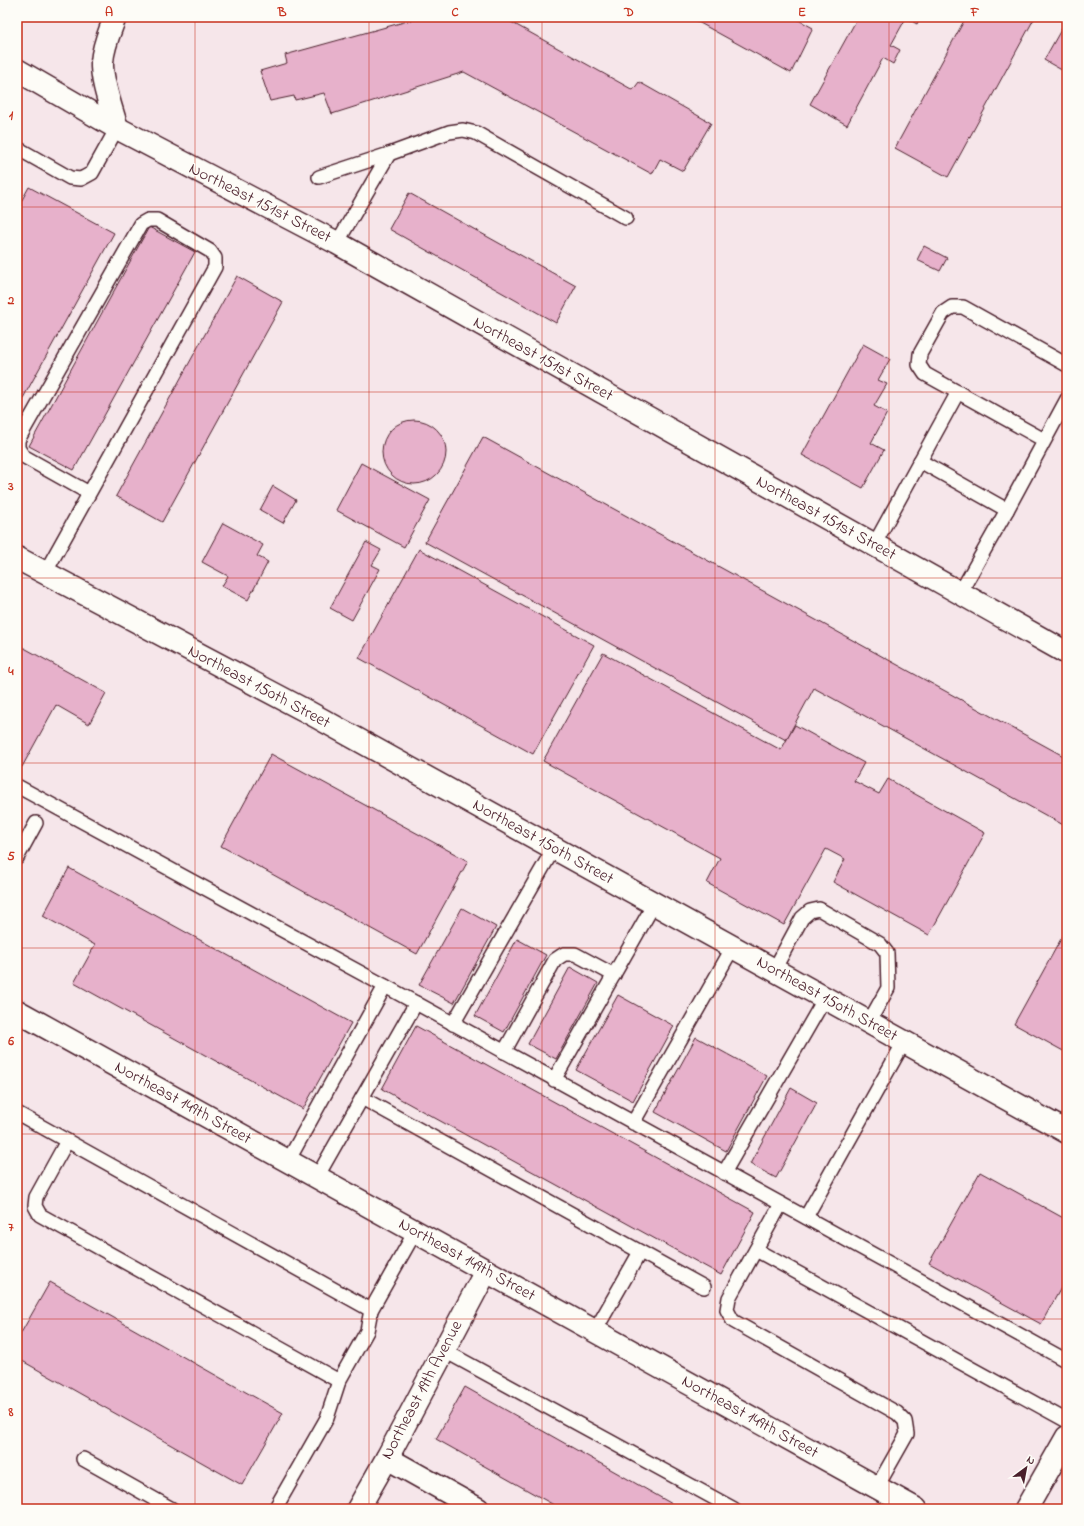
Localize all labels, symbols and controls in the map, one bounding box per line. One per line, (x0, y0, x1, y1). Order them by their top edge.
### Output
text: A (105, 3, 113, 22)
text: B (277, 3, 287, 22)
text: C (451, 3, 459, 22)
text: D (623, 3, 634, 22)
text: E (798, 3, 806, 22)
text: F (970, 3, 980, 22)
text: 1 (9, 106, 14, 125)
street label: Northeast 151st Street (184, 156, 336, 250)
text: 2 (7, 291, 15, 310)
street label: Northeast 151st Street (468, 310, 618, 408)
street label: Northeast 151st Street (751, 469, 901, 567)
text: 3 (7, 477, 14, 496)
street label: Northeast 150th Street (183, 639, 335, 735)
text: 4 (7, 662, 14, 681)
street label: Northeast 150th Street (468, 793, 618, 891)
text: 5 (7, 847, 15, 866)
street label: Northeast 150th Street (752, 950, 902, 1048)
text: 6 (7, 1032, 14, 1051)
street label: Northeast 149th Street (110, 1055, 256, 1151)
street label: Northeast 149th Street (394, 1212, 540, 1308)
text: 7 (8, 1218, 14, 1237)
street label: Northeast 19th Avenue (375, 1316, 469, 1464)
street label: Northeast 149th Street (677, 1369, 823, 1465)
text: 8 (8, 1403, 14, 1422)
north arrow (1006, 1448, 1046, 1488)
text: N (1023, 1452, 1038, 1469)

